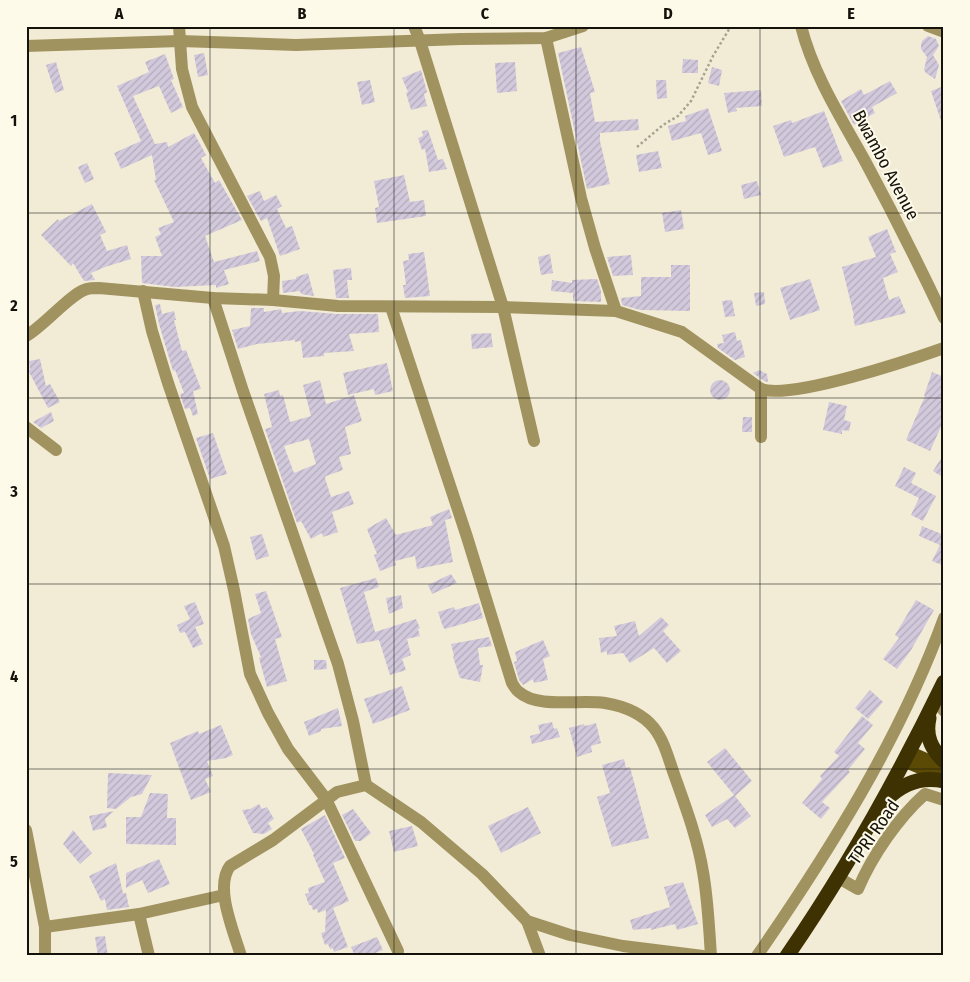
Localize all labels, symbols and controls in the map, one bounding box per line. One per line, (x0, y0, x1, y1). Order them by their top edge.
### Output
text: A (114, 4, 124, 23)
text: B (298, 4, 307, 23)
text: C (481, 4, 490, 23)
text: D (663, 4, 673, 23)
text: E (847, 4, 855, 23)
street label: Bwambo Avenue (848, 106, 924, 224)
text: 1 (11, 111, 17, 130)
text: 2 (9, 296, 18, 315)
text: 3 (9, 482, 18, 501)
text: 4 (10, 667, 18, 686)
street label: TPRI Road (844, 795, 904, 869)
text: 5 (10, 852, 18, 871)

